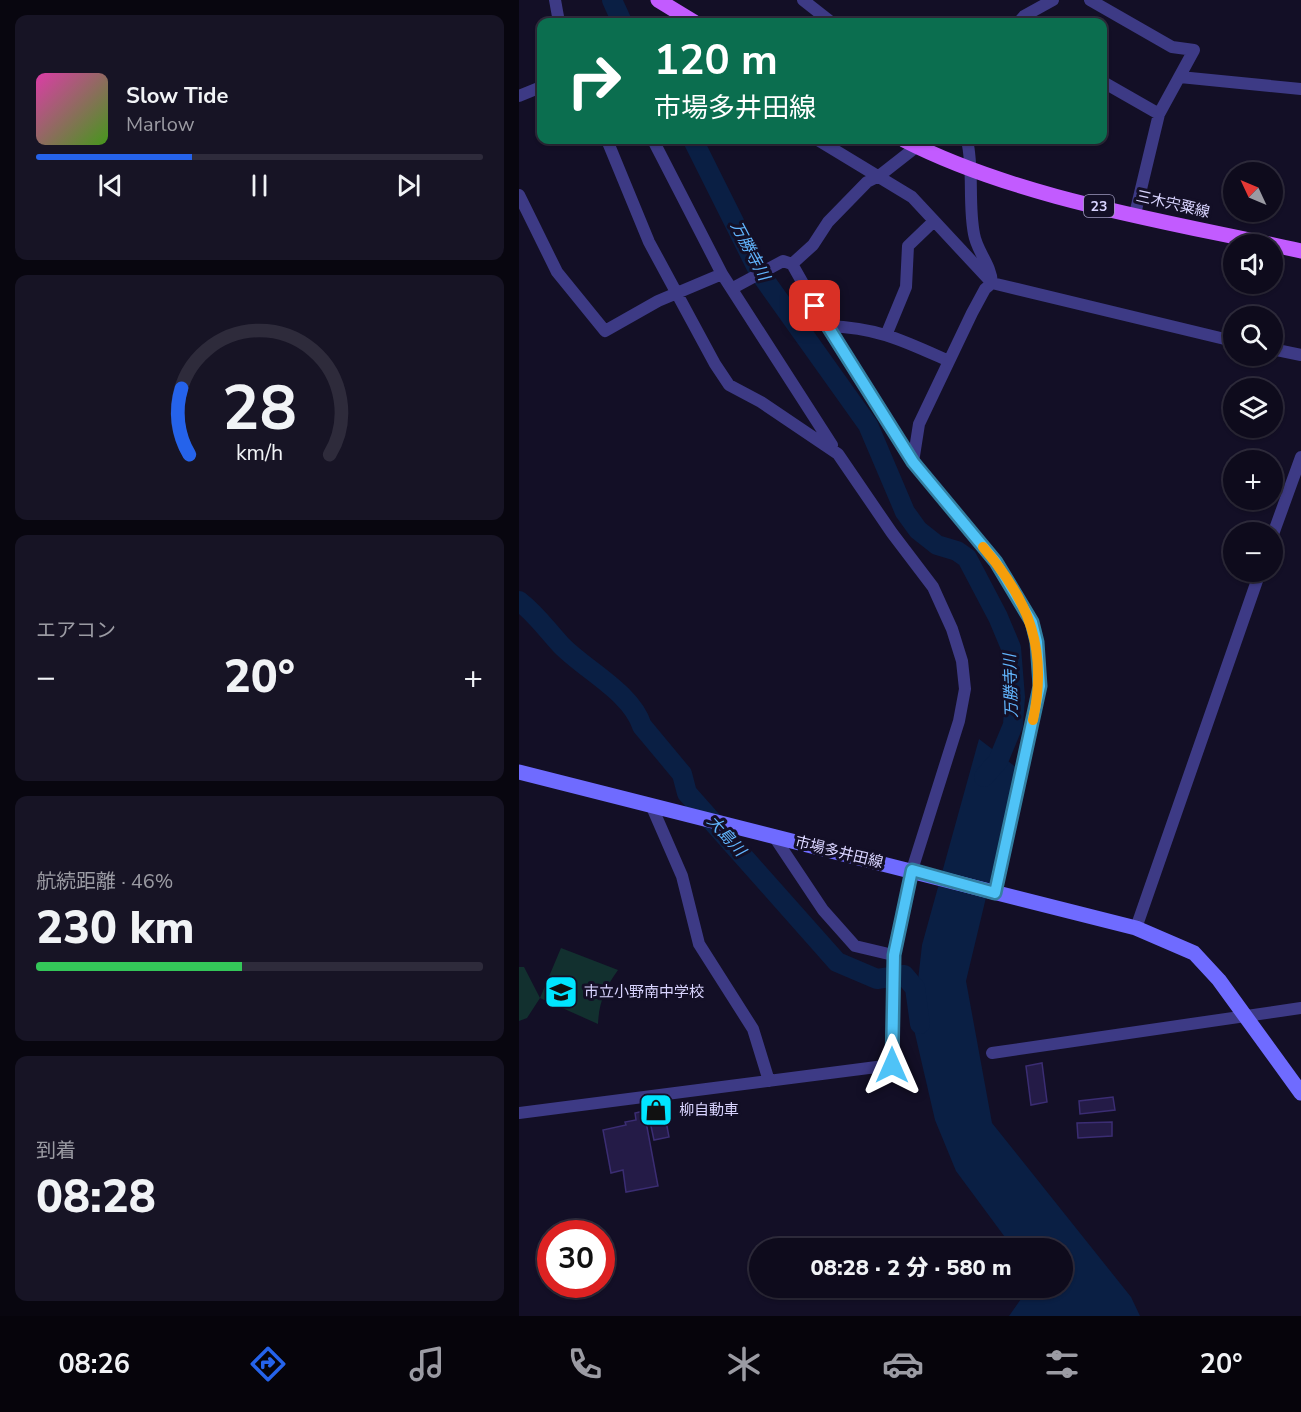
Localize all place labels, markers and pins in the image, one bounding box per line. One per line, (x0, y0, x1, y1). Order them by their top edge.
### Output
pin (789, 280, 840, 331)
school or university icon: 市立小野南中学校 (543, 974, 579, 1010)
place label: 市立小野南中学校 (584, 982, 704, 1002)
shop icon: 柳自動車 (638, 1092, 674, 1128)
place label: 柳自動車 (679, 1100, 739, 1120)

